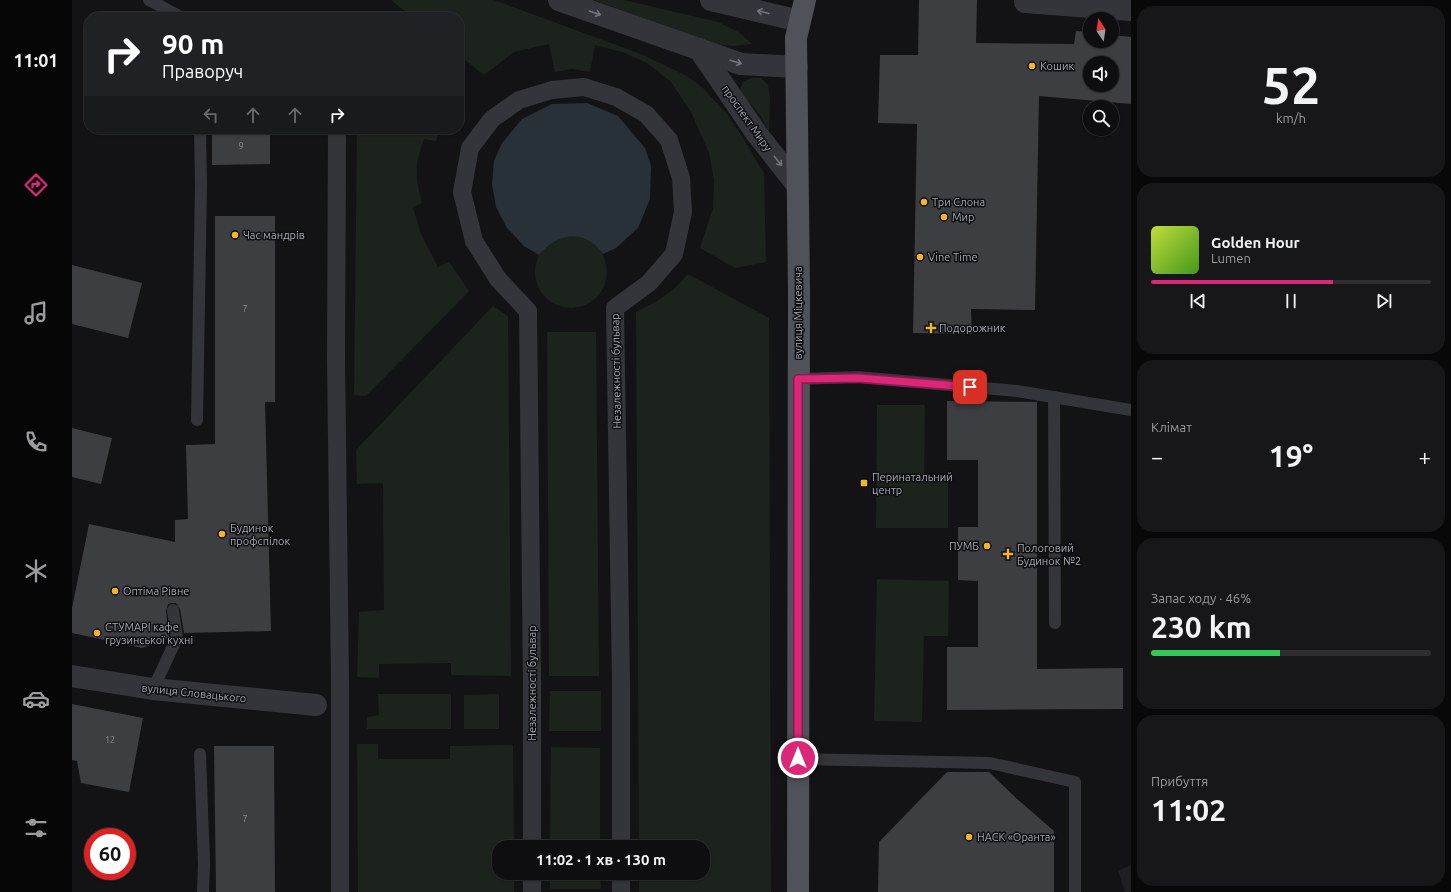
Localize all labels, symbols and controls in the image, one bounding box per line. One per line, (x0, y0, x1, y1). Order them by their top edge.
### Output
one-way arrow (756, 8, 769, 15)
one-way arrow (589, 10, 602, 17)
north arrow (1083, 12, 1119, 48)
map controls (1083, 12, 1119, 136)
icon: right (96, 28, 148, 80)
text: 90 m (162, 28, 224, 59)
text: 11:01 (13, 50, 59, 70)
button: sound (1083, 56, 1119, 92)
text: 52 (1262, 56, 1320, 114)
one-way arrow (729, 58, 741, 66)
place label: Кошик (1040, 60, 1074, 72)
text: Праворуч (162, 61, 243, 81)
marker: Кошик (1027, 61, 1037, 71)
street label: проспект Миру (720, 83, 775, 154)
button: search (1083, 100, 1119, 136)
icon: left (200, 104, 222, 126)
icon: ahead (242, 104, 264, 126)
icon: ahead (284, 104, 306, 126)
icon: right (326, 104, 348, 126)
text: km/h (1276, 111, 1306, 125)
house number: 9 (238, 141, 244, 151)
one-way arrow (773, 155, 782, 166)
icon: directions (22, 171, 50, 199)
place label: Три Слона (932, 196, 985, 208)
marker: Три Слона (919, 197, 929, 207)
place label: Мир (952, 211, 975, 223)
marker: Мир (939, 212, 949, 222)
place label: Час мандрів (243, 229, 305, 241)
marker: Час мандрів (230, 230, 240, 240)
text: Golden Hour (1211, 234, 1300, 251)
place label: Vine Time (928, 251, 977, 263)
text: Lumen (1211, 251, 1251, 265)
marker: Vine Time (915, 252, 925, 262)
street label: вулиця Міцкевича (792, 266, 804, 360)
icon: previous (1187, 290, 1209, 312)
icon: pause (1280, 290, 1302, 312)
icon: next (1373, 290, 1395, 312)
icon: music (22, 299, 50, 327)
house number: 7 (242, 304, 248, 314)
street label: Незалежності бульвар (609, 313, 623, 429)
place label: Подорожник (939, 322, 1006, 334)
marker: Подорожник (926, 323, 936, 333)
pin (953, 370, 987, 404)
icon: arrive (959, 376, 981, 398)
text: Клімат (1151, 420, 1192, 434)
icon: phone (22, 428, 50, 456)
text: 19° (1269, 439, 1313, 473)
text: − (1151, 444, 1163, 469)
text: + (1419, 444, 1431, 469)
place label: Перинатальний центр (872, 471, 953, 496)
marker: Перинатальний центр (859, 478, 869, 488)
place label: Будинок профспілок (230, 522, 291, 547)
marker: Будинок профспілок (217, 529, 227, 539)
place label: ПУМБ (949, 540, 979, 552)
marker: ПУМБ (982, 541, 992, 551)
place label: Пологовий Будинок №2 (1017, 542, 1081, 567)
marker: Пологовий Будинок №2 (1002, 548, 1014, 560)
icon: climate (22, 557, 50, 585)
place label: Оптіма Рівне (123, 585, 189, 597)
marker: Оптіма Рівне (110, 586, 120, 596)
text: Запас ходу · 46% (1151, 591, 1251, 605)
text: 230 km (1151, 610, 1252, 644)
place label: СТУМАРІ кафе грузинської кухні (105, 621, 193, 646)
street label: Незалежності бульвар (526, 625, 538, 741)
marker: СТУМАРІ кафе грузинської кухні (92, 628, 102, 638)
street label: вулиця Словацького (141, 682, 247, 704)
icon: car (22, 685, 50, 713)
house number: 12 (105, 735, 115, 745)
position arrow (777, 737, 819, 779)
text: Прибуття (1151, 774, 1208, 788)
text: 11:02 (1151, 793, 1226, 827)
icon: filters (22, 814, 50, 842)
house number: 7 (242, 814, 248, 824)
speed limit sign: 60 (84, 828, 136, 880)
place label: НАСК «Оранта» (977, 831, 1056, 843)
marker: НАСК «Оранта» (964, 832, 974, 842)
text: 11:02 · 1 хв · 130 m (536, 851, 666, 868)

